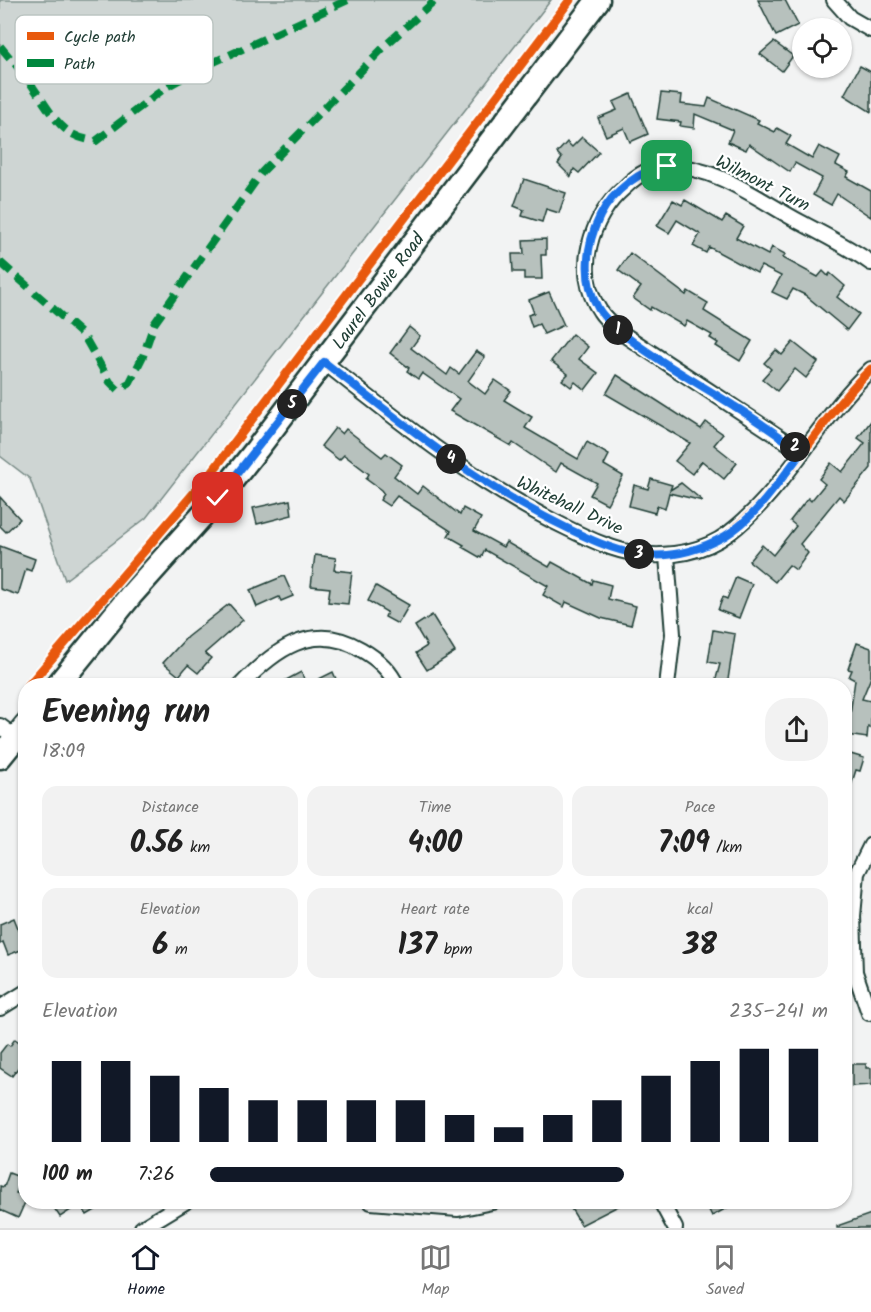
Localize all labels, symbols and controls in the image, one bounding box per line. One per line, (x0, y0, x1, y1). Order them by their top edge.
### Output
legend (15, 15, 213, 84)
map controls (792, 18, 852, 78)
button: locate (792, 18, 852, 78)
text: Cycle path (64, 25, 136, 50)
text: Path (64, 52, 95, 77)
pin (641, 140, 692, 191)
street label: Wilmont Turn (710, 148, 815, 221)
icon: arrive (650, 149, 683, 182)
street label: Laurel Bowie Road (325, 226, 434, 357)
pin: 1 (603, 315, 633, 345)
text: 1 (616, 317, 620, 342)
pin: 5 (277, 389, 307, 419)
text: 5 (288, 391, 296, 416)
pin: 2 (780, 432, 810, 462)
text: 2 (790, 434, 800, 459)
pin: 4 (436, 444, 466, 474)
text: 4 (447, 446, 455, 471)
street label: Whitehall Drive (511, 469, 627, 544)
pin (192, 472, 243, 523)
icon: check (201, 481, 234, 514)
pin: 3 (624, 539, 654, 569)
text: 3 (635, 541, 643, 566)
text: Evening run (42, 687, 210, 740)
button: share (765, 698, 828, 761)
text: 18:09 (42, 736, 85, 768)
text: Distance (141, 795, 199, 820)
text: Time (419, 795, 451, 820)
text: Pace (685, 795, 715, 820)
text: 0.56 (130, 820, 184, 868)
text: 4:00 (408, 820, 462, 868)
text: 7:09 (658, 820, 710, 868)
text: km (184, 835, 210, 860)
text: /km (710, 835, 742, 860)
text: Elevation (140, 897, 200, 922)
text: Heart rate (400, 897, 470, 922)
text: kcal (687, 897, 713, 922)
text: 6 (152, 922, 169, 970)
text: 137 (398, 922, 437, 970)
text: 38 (683, 922, 717, 970)
text: m (169, 937, 188, 962)
text: bpm (437, 937, 472, 962)
text: Elevation (42, 996, 118, 1028)
text: 235–241 m (729, 996, 828, 1028)
text: 100 m (42, 1159, 93, 1191)
text: 7:26 (138, 1159, 175, 1191)
tab: Home (127, 1241, 165, 1302)
tab: Map (419, 1241, 452, 1302)
tab: Saved (706, 1241, 744, 1302)

